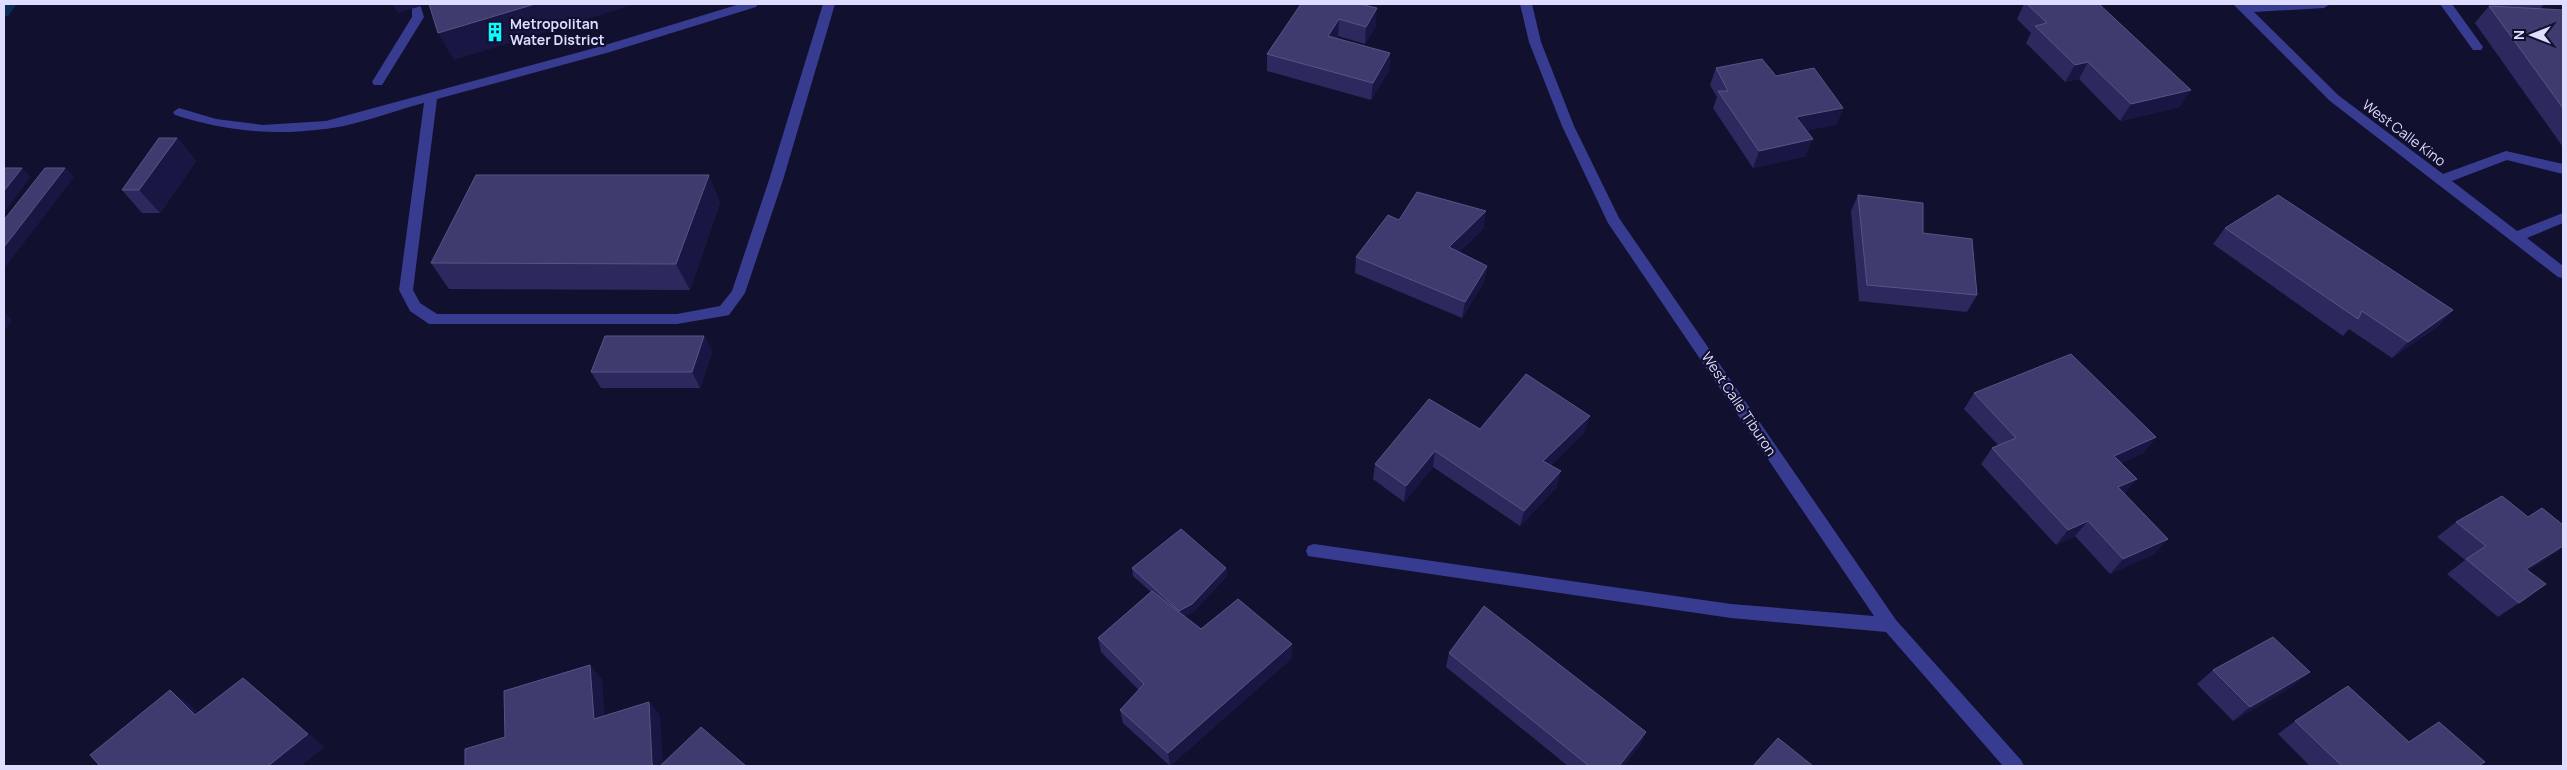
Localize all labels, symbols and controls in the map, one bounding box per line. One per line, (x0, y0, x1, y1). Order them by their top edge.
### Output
north arrow (2507, 10, 2557, 60)
place label: Metropolitan Water District (510, 14, 605, 49)
building icon: Metropolitan Water District (484, 21, 506, 43)
text: N (2509, 30, 2528, 40)
street label: West Calle Kino (2359, 95, 2450, 170)
street label: West Calle Tiburon (1698, 348, 1781, 459)

